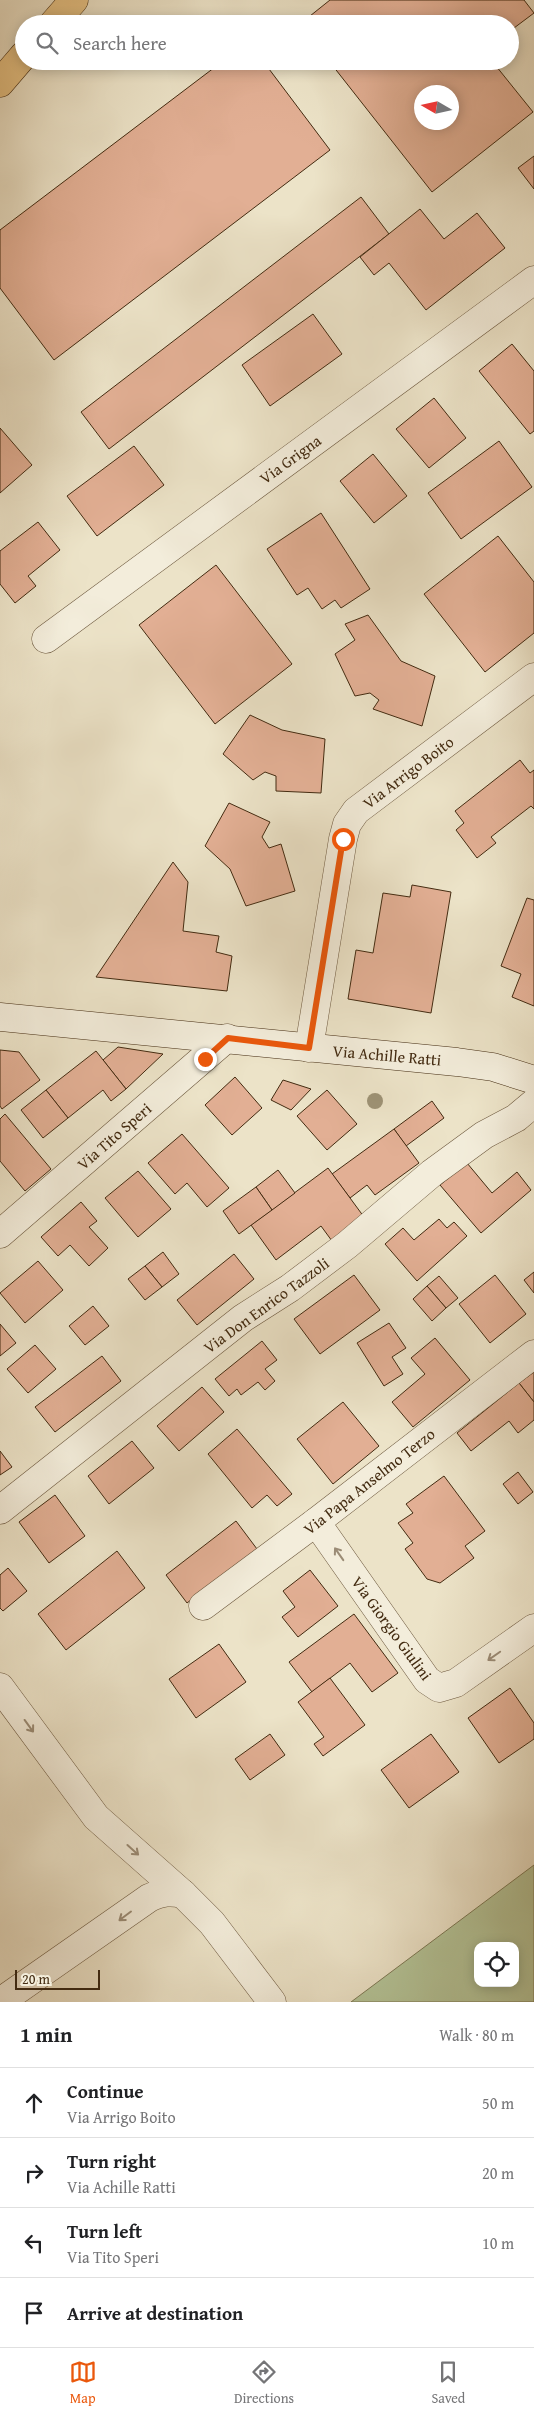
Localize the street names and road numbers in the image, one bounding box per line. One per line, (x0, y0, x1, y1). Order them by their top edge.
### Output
street label: Via Grigna (254, 428, 326, 490)
street label: Via Arrigo Boito (357, 730, 459, 814)
street label: Via Achille Ratti (332, 1038, 443, 1072)
street label: Via Tito Speri (71, 1096, 157, 1175)
street label: Via Don Enrico Tazzoli (198, 1251, 334, 1359)
street label: Via Papa Anselmo Terzo (298, 1422, 440, 1540)
street label: Via Giorgio Giulini (346, 1571, 438, 1686)

